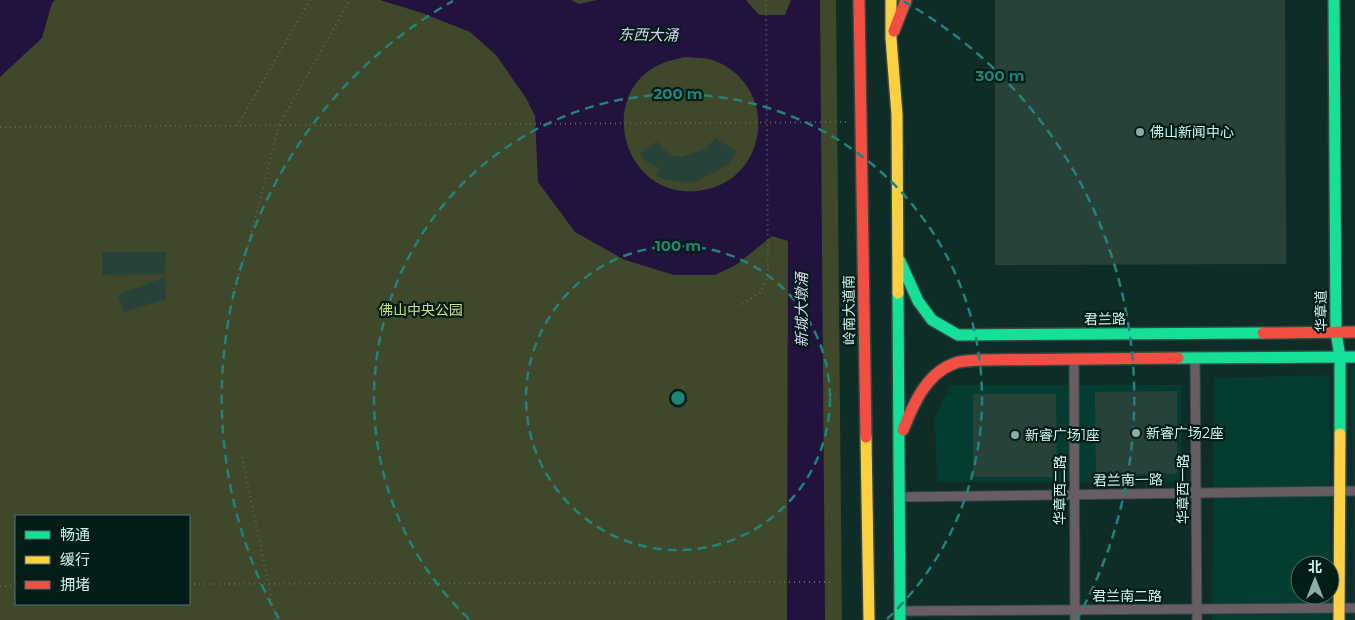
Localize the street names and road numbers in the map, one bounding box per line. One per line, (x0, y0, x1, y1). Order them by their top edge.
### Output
street label: 岭南大道南 (839, 275, 859, 345)
street label: 华章道 (1312, 290, 1330, 332)
street label: 君兰路 (1084, 310, 1126, 328)
street label: 华章西一路 (1174, 454, 1192, 524)
street label: 华章西二路 (1051, 455, 1069, 525)
street label: 君兰南一路 (1093, 470, 1163, 490)
street label: 君兰南二路 (1092, 587, 1162, 605)

